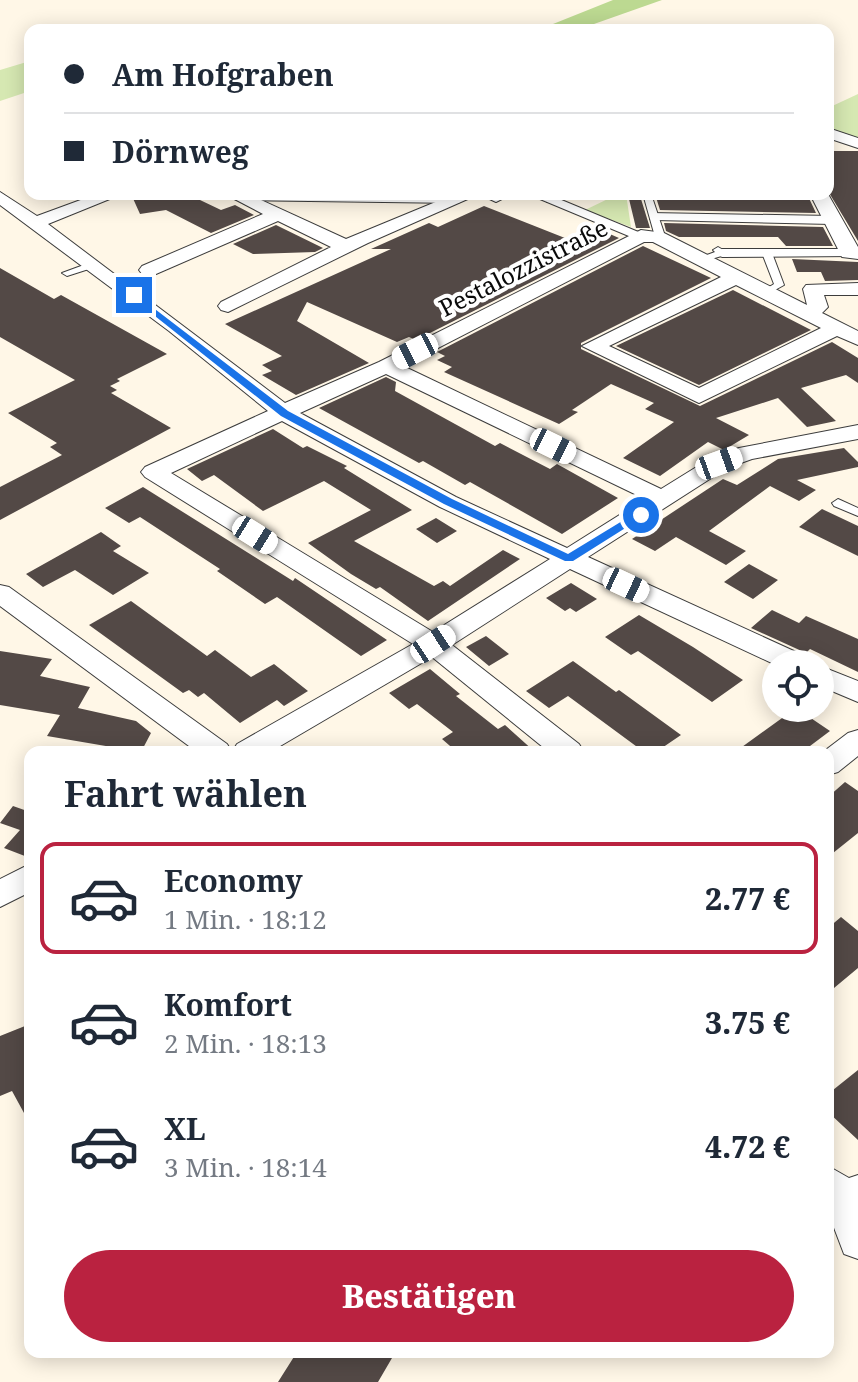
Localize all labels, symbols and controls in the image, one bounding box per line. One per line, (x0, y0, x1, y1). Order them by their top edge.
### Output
text: Am Hofgraben (112, 54, 334, 95)
text: Dörnweg (112, 131, 249, 172)
street label: Pestalozzistraße (433, 210, 613, 324)
route end (116, 277, 152, 313)
car (388, 329, 442, 373)
car (526, 425, 580, 467)
car (692, 444, 746, 482)
route start (623, 497, 659, 533)
car (228, 512, 282, 558)
car (599, 564, 653, 606)
car (406, 621, 460, 667)
map controls (762, 650, 834, 722)
button: locate (762, 650, 834, 722)
text: Fahrt wählen (64, 769, 307, 818)
text: Economy (164, 860, 303, 901)
icon: car (68, 862, 140, 934)
text: 2.77 € (705, 878, 790, 919)
text: 1 Min. · 18:12 (164, 901, 327, 937)
text: Komfort (164, 984, 292, 1025)
icon: car (68, 986, 140, 1058)
text: 3.75 € (705, 1002, 790, 1043)
text: 2 Min. · 18:13 (164, 1025, 327, 1061)
text: XL (164, 1108, 206, 1149)
icon: car (68, 1110, 140, 1182)
text: 4.72 € (705, 1126, 790, 1167)
text: 3 Min. · 18:14 (164, 1149, 327, 1185)
button: Bestätigen (64, 1250, 794, 1342)

